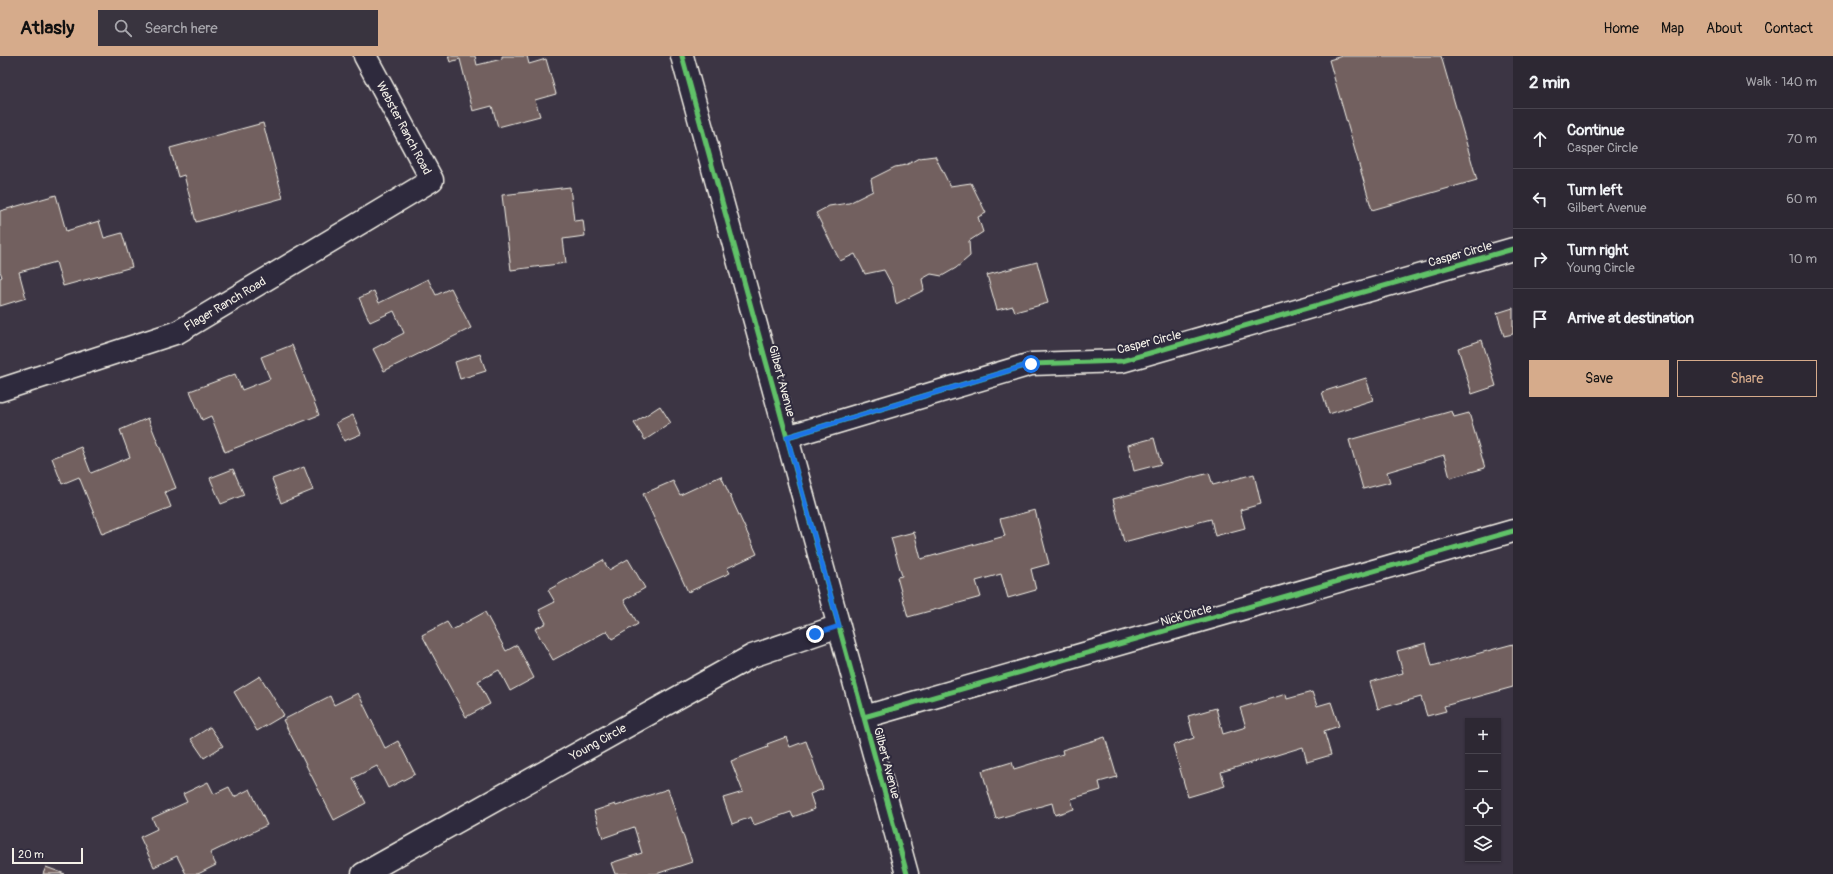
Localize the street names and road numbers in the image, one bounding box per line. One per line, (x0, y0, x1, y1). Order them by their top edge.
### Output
street label: Webster Ranch Road (373, 79, 434, 177)
street label: Casper Circle (1427, 238, 1494, 271)
street label: Flager Ranch Road (182, 274, 269, 335)
street label: Casper Circle (1116, 327, 1183, 358)
street label: Gilbert Avenue (765, 344, 798, 419)
street label: Nick Circle (1159, 601, 1214, 630)
street label: Young Circle (566, 721, 629, 765)
street label: Gilbert Avenue (870, 726, 903, 801)

